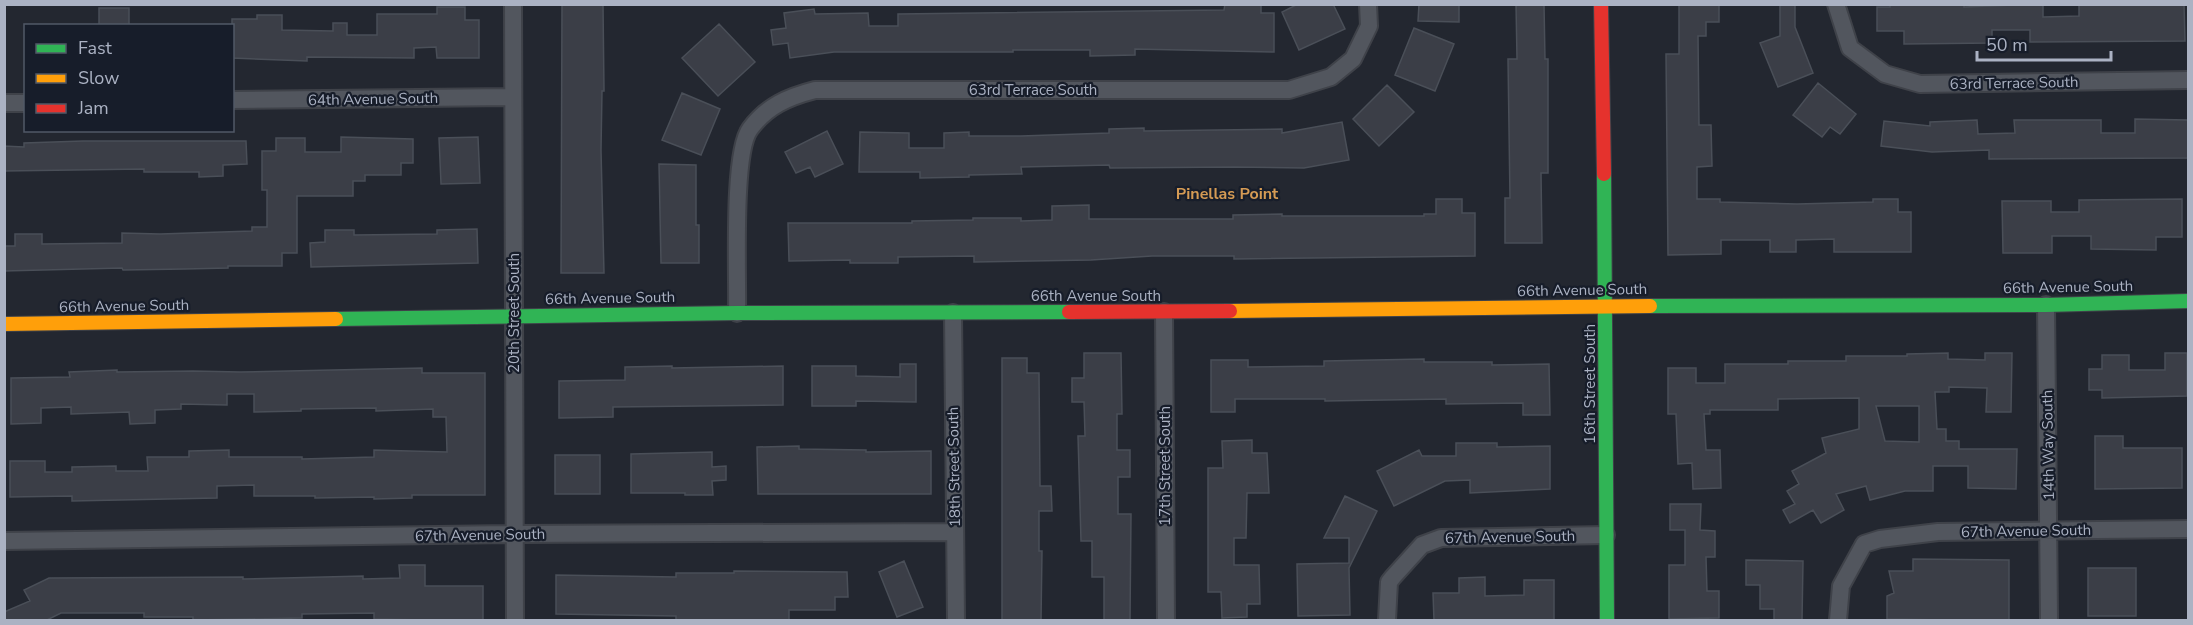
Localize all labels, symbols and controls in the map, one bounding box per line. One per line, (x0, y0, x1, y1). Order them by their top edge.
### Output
legend (24, 24, 234, 132)
scale bar (1977, 24, 2110, 62)
text: 50 m (1986, 33, 2028, 57)
text: Fast (78, 36, 113, 60)
text: Slow (78, 66, 119, 90)
street label: 63rd Terrace South (1949, 72, 2079, 94)
street label: 63rd Terrace South (969, 80, 1097, 100)
street label: 64th Avenue South (308, 88, 438, 110)
text: Jam (77, 96, 109, 120)
district label: Pinellas Point (1176, 183, 1279, 205)
street label: 20th Street South (504, 253, 524, 373)
street label: 66th Avenue South (2003, 276, 2133, 298)
street label: 66th Avenue South (1517, 279, 1647, 301)
street label: 66th Avenue South (1031, 286, 1161, 306)
street label: 66th Avenue South (545, 287, 675, 309)
street label: 66th Avenue South (59, 295, 189, 317)
street label: 16th Street South (1580, 324, 1600, 444)
street label: 14th Way South (2037, 390, 2059, 500)
street label: 17th Street South (1155, 406, 1175, 526)
street label: 18th Street South (943, 407, 965, 527)
street label: 67th Avenue South (1961, 520, 2091, 542)
street label: 67th Avenue South (415, 524, 545, 546)
street label: 67th Avenue South (1445, 526, 1575, 548)

